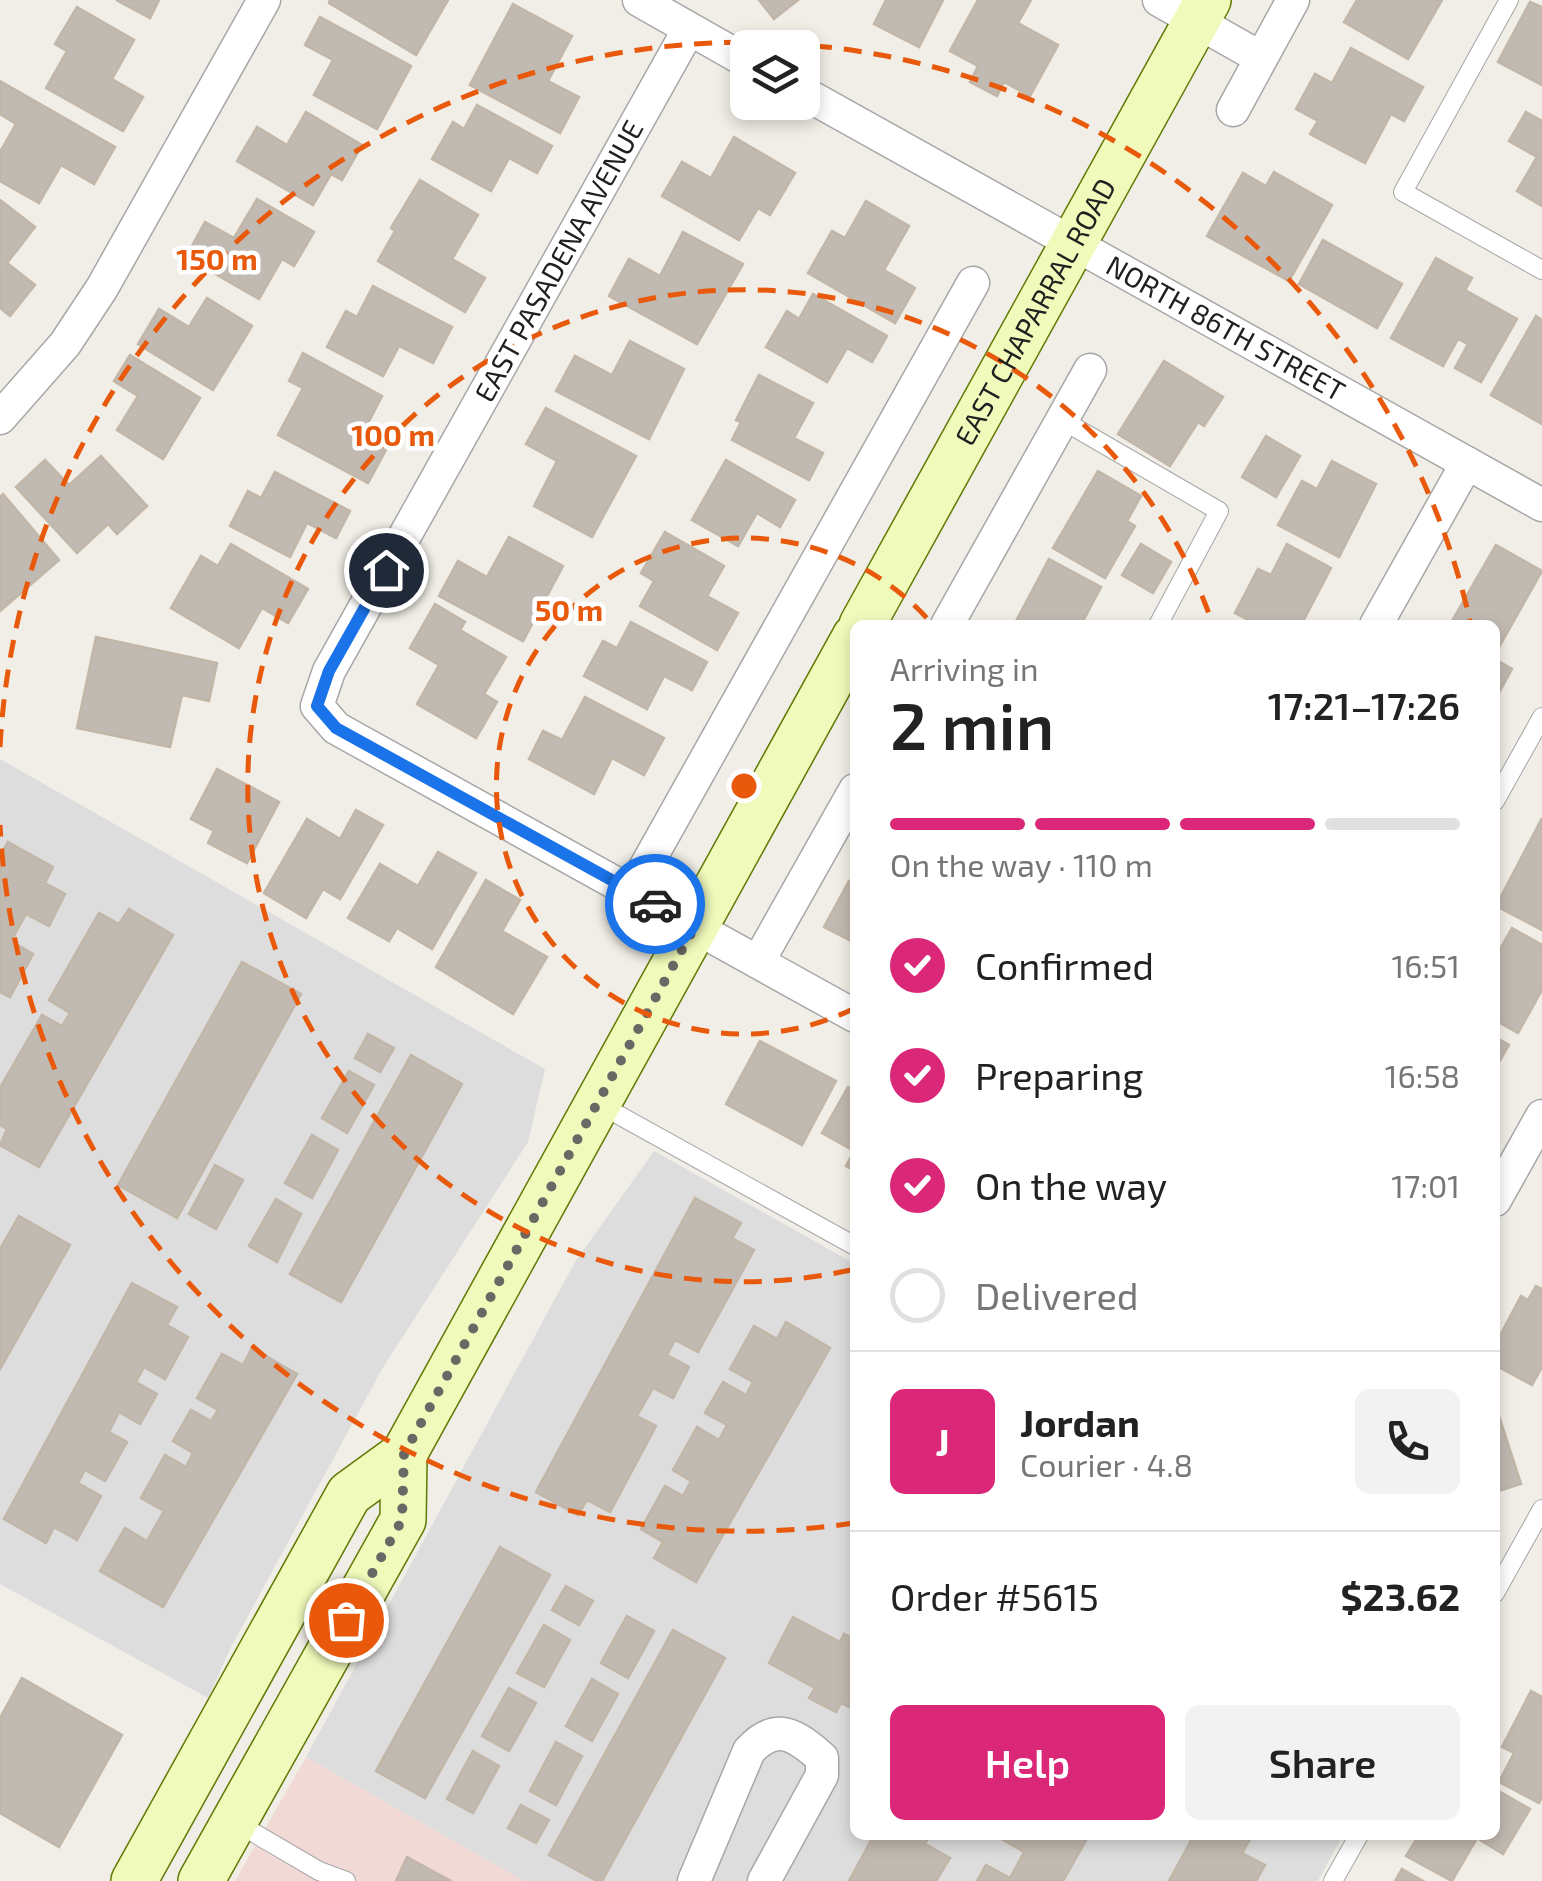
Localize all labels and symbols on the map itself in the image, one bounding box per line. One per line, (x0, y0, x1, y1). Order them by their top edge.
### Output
street label: EAST PASADENA AVENUE (467, 114, 650, 407)
street label: EAST CHAPARRAL ROAD (947, 172, 1122, 451)
text: 150 m (176, 240, 258, 276)
street label: NORTH 86TH STREET (1101, 247, 1351, 408)
text: 100 m (351, 416, 435, 452)
pin (344, 528, 429, 613)
text: 50 m (535, 591, 603, 627)
centre of rings (726, 768, 762, 804)
courier (605, 854, 705, 954)
pin (304, 1578, 389, 1663)

